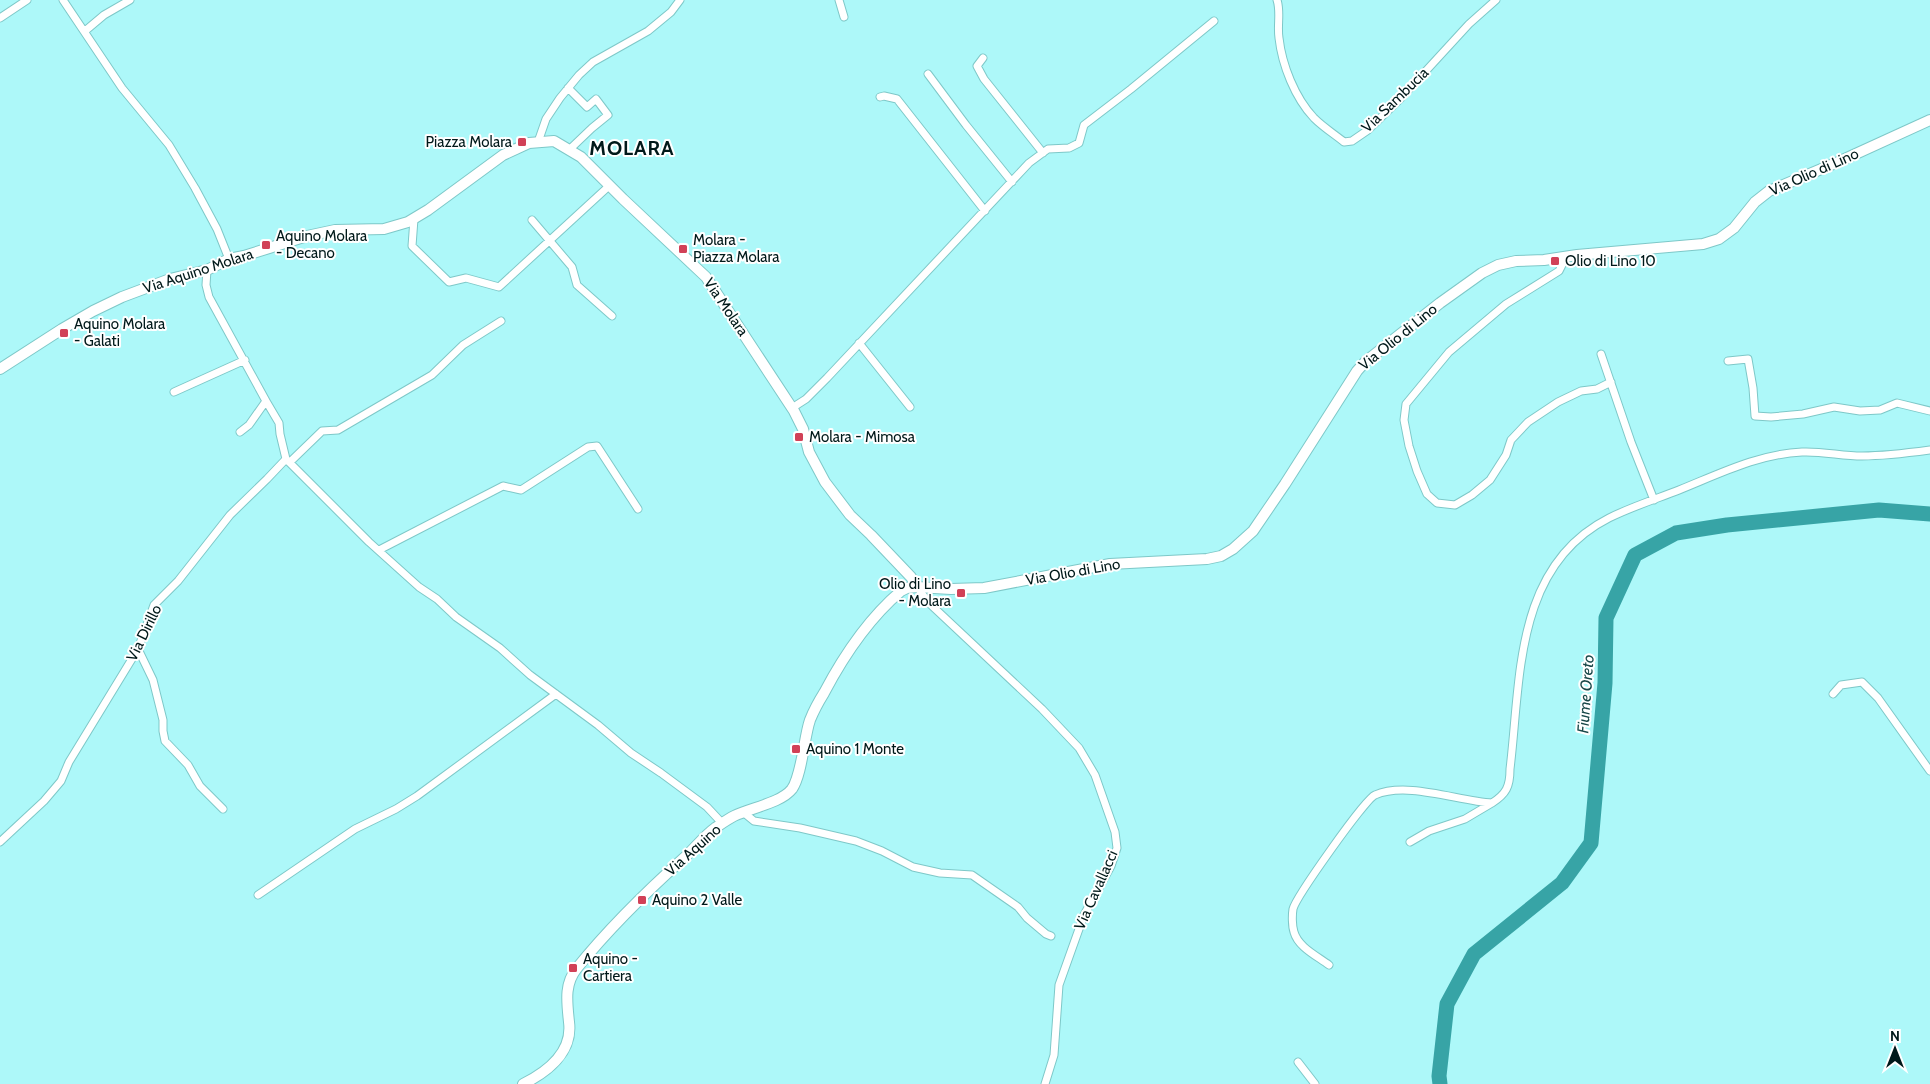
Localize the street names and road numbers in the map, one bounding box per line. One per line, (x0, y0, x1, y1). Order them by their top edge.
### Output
street label: Via Sambucia (1358, 63, 1433, 136)
street label: Via Olio di Lino (1767, 144, 1861, 200)
street label: Via Aquino Molara (141, 244, 256, 297)
street label: Via Molara (700, 274, 752, 340)
street label: Via Olio di Lino (1355, 300, 1441, 374)
street label: Via Olio di Lino (1024, 555, 1122, 589)
street label: Via Dirillo (123, 602, 165, 664)
street label: Via Aquino (661, 820, 725, 880)
street label: Via Cavallacci (1070, 847, 1122, 933)

